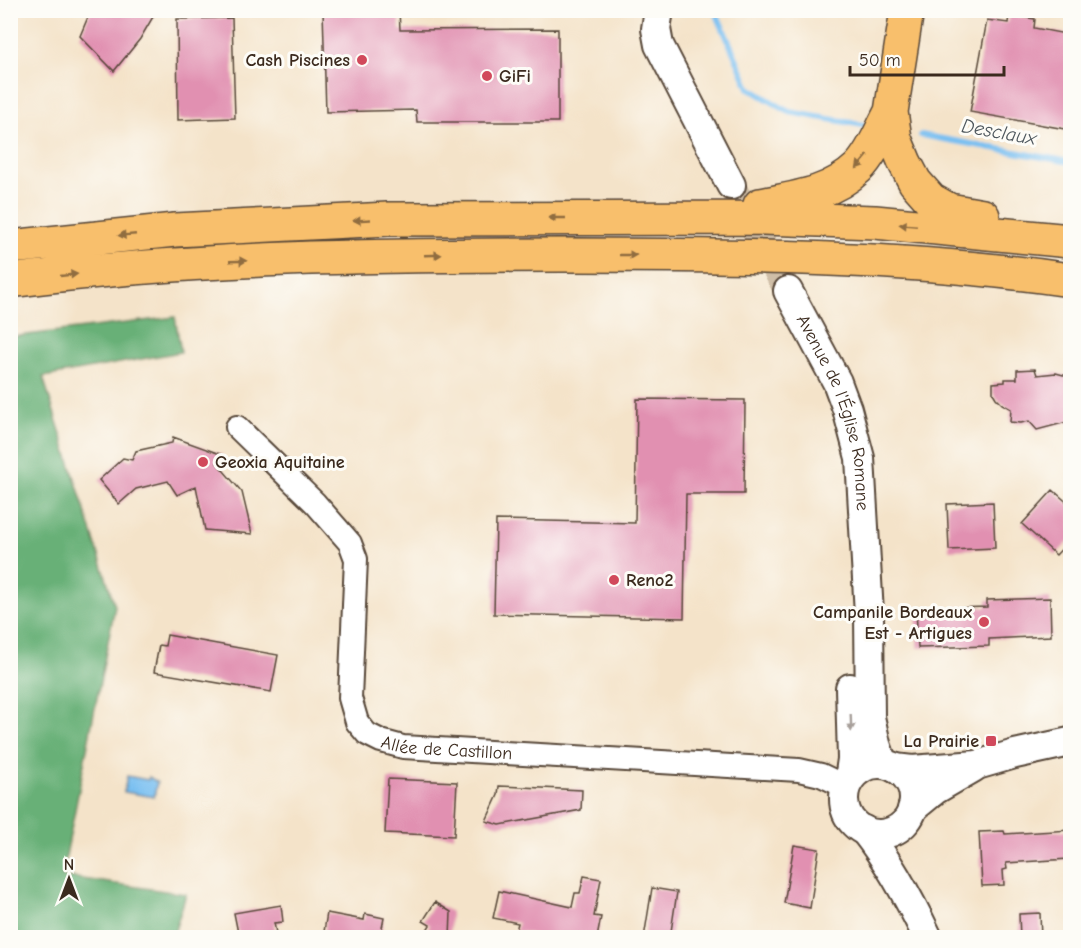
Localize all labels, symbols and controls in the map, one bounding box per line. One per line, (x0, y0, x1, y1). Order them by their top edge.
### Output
scale bar (850, 39, 1004, 77)
place label: Cash Piscines (245, 50, 350, 71)
text: 50 m (859, 50, 901, 71)
marker: Cash Piscines (355, 53, 369, 67)
place label: GiFi (499, 66, 531, 87)
marker: GiFi (480, 69, 494, 83)
water label: Desclaux (960, 114, 1040, 150)
one-way arrow (855, 154, 868, 170)
one-way arrow (547, 213, 566, 223)
one-way arrow (352, 216, 371, 225)
one-way arrow (898, 220, 917, 230)
one-way arrow (117, 230, 136, 239)
one-way arrow (619, 250, 638, 260)
one-way arrow (424, 251, 443, 260)
one-way arrow (229, 257, 248, 266)
one-way arrow (59, 270, 78, 280)
street label: Avenue de l'Église Romane (792, 311, 874, 511)
place label: Geoxia Aquitaine (215, 452, 345, 473)
marker: Geoxia Aquitaine (196, 455, 210, 469)
place label: Reno2 (626, 570, 673, 591)
marker: Reno2 (607, 573, 621, 587)
place label: Campanile Bordeaux Est - Artigues (813, 602, 972, 644)
marker: Campanile Bordeaux Est - Artigues (977, 615, 991, 629)
one-way arrow (847, 713, 856, 732)
street label: Allée de Castillon (379, 731, 513, 764)
place label: La Prairie (904, 731, 979, 752)
marker: La Prairie (984, 734, 998, 748)
north arrow (39, 849, 99, 909)
text: N (64, 856, 74, 874)

